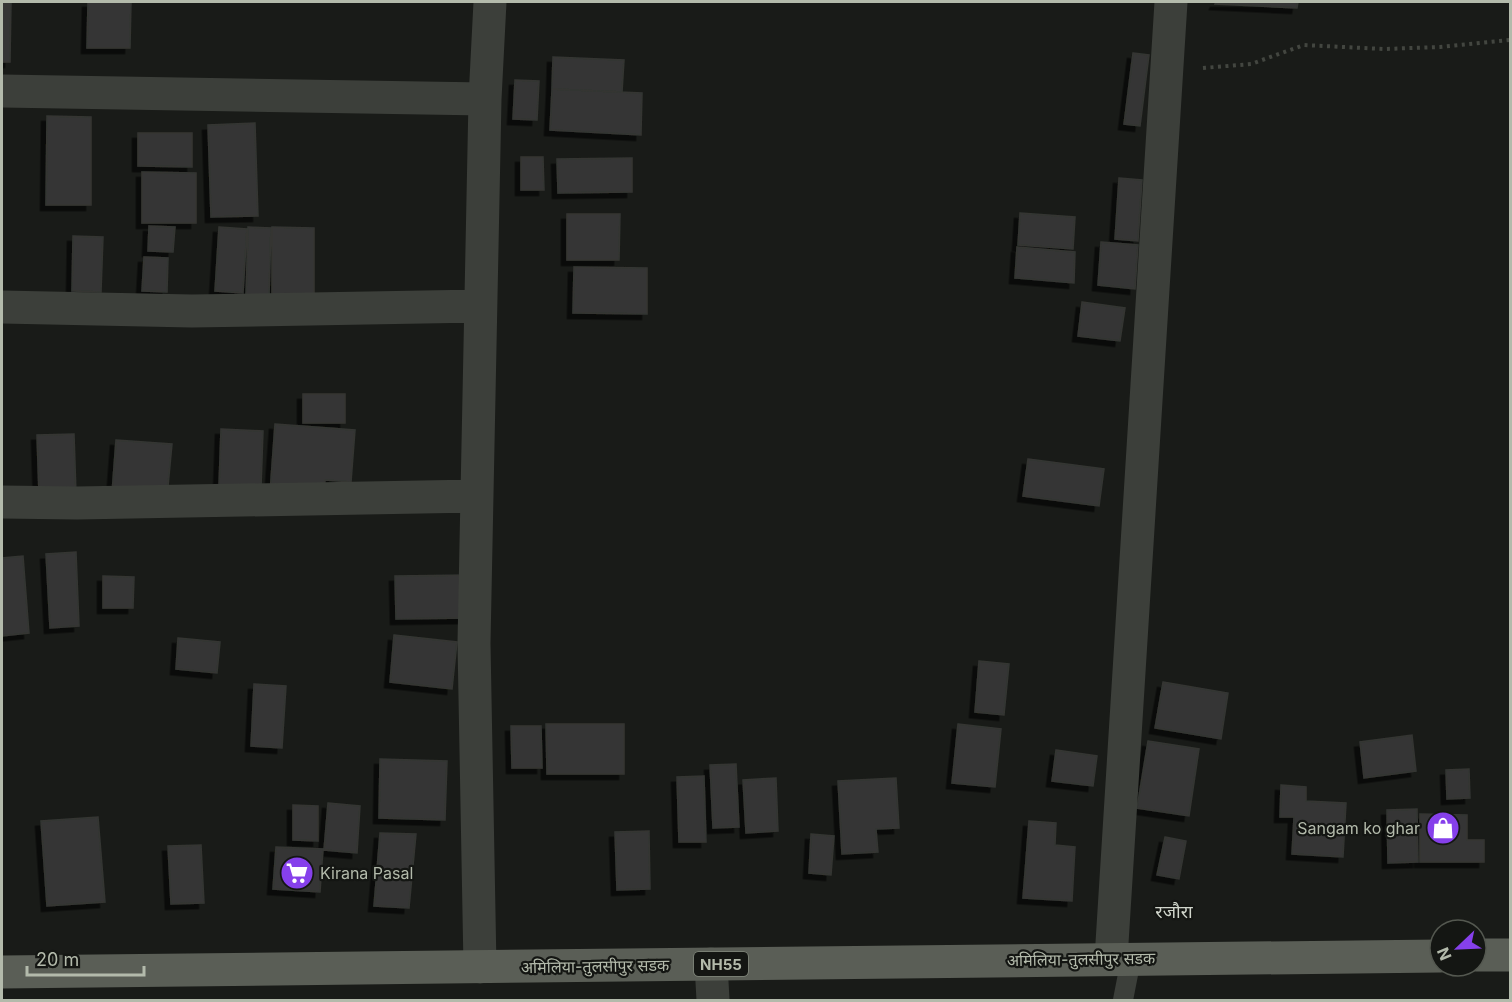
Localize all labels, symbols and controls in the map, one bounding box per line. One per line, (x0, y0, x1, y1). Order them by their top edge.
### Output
shop icon: Sangam ko ghar (1425, 810, 1461, 846)
place label: Sangam ko ghar (1297, 818, 1420, 838)
supermarket icon: Kirana Pasal (279, 855, 315, 891)
place label: Kirana Pasal (320, 863, 413, 883)
district label: रजौरा (1155, 901, 1193, 922)
north arrow (1428, 918, 1488, 978)
scale bar (27, 939, 144, 977)
text: N (1433, 944, 1456, 963)
street label: अमिलिया-तुलसीपुर सडक (1007, 948, 1156, 971)
text: 20 m (36, 949, 79, 970)
road number: NH55 (694, 952, 748, 976)
street label: अमिलिया-तुलसीपुर सडक (521, 955, 670, 978)

